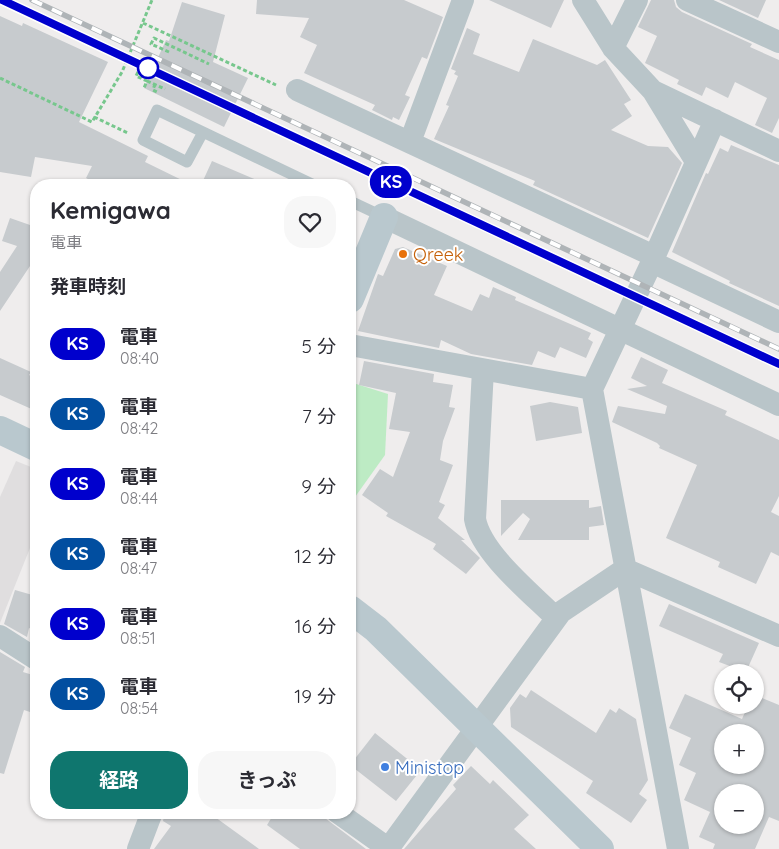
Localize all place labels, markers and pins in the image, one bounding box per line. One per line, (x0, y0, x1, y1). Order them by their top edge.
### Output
unlabelled marker (137, 57, 159, 79)
place label: Qreek (413, 243, 463, 266)
marker: Qreek (397, 248, 409, 260)
place label: Ministop (395, 756, 464, 779)
marker: Ministop (379, 761, 391, 773)

